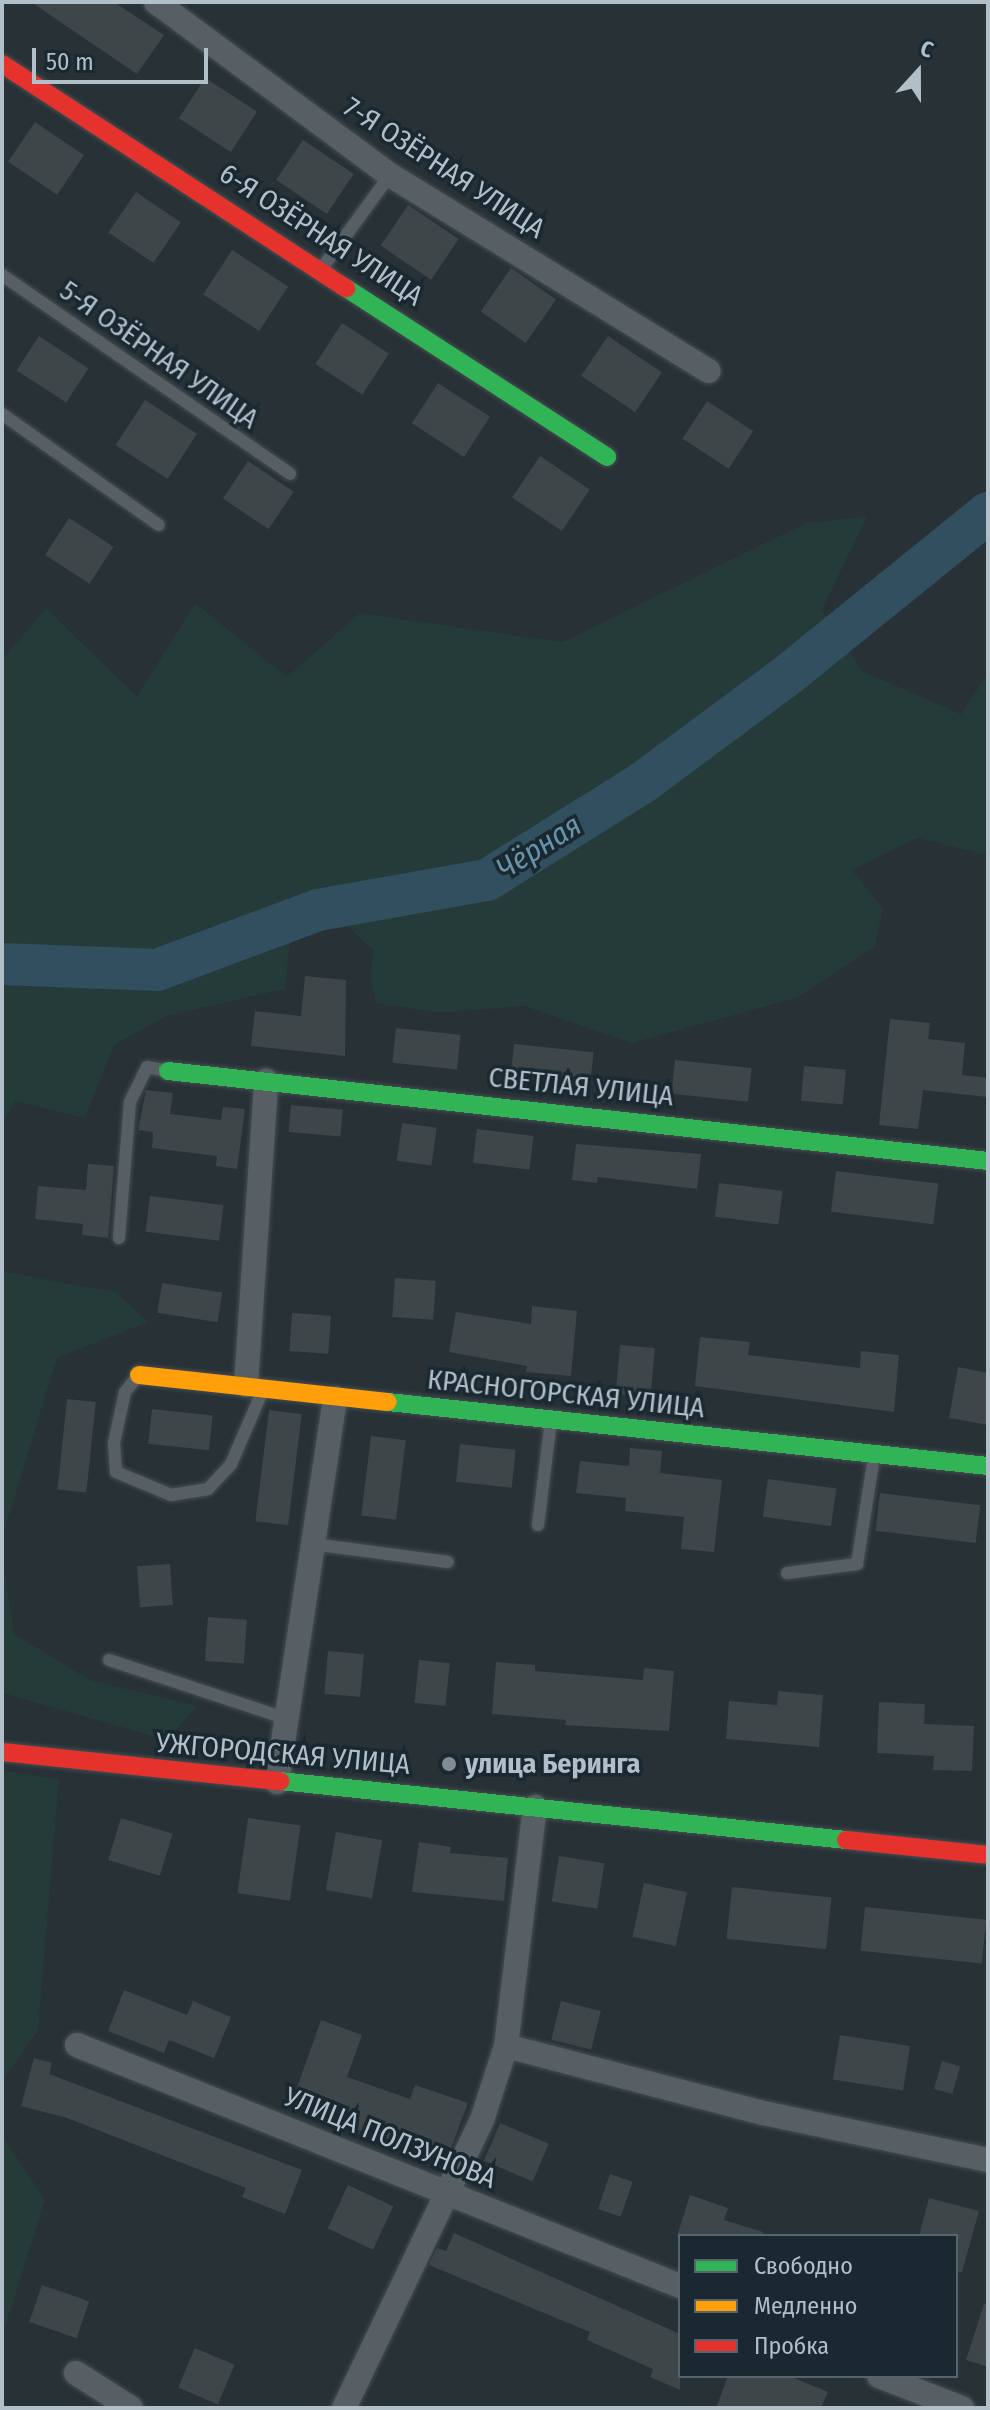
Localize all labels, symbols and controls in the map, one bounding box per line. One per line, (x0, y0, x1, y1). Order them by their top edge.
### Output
scale bar (36, 32, 212, 82)
north arrow (878, 32, 958, 112)
text: С (917, 34, 937, 64)
text: 50 m (46, 48, 94, 76)
street label: 7-Я ОЗЁРНАЯ УЛИЦА (337, 90, 551, 246)
street label: 6-Я ОЗЁРНАЯ УЛИЦА (213, 157, 429, 313)
street label: 5-Я ОЗЁРНАЯ УЛИЦА (53, 274, 265, 436)
water label: Чёрная (490, 807, 588, 887)
street label: СВЕТЛАЯ УЛИЦА (487, 1061, 675, 1113)
street label: КРАСНОГОРСКАЯ УЛИЦА (426, 1363, 706, 1425)
street label: УЖГОРОДСКАЯ УЛИЦА (155, 1726, 411, 1782)
place label: улица Беринга (465, 1747, 641, 1781)
marker: улица Беринга (440, 1755, 458, 1773)
street label: УЛИЦА ПОЛЗУНОВА (279, 2080, 501, 2196)
legend (678, 2234, 958, 2378)
text: Свободно (754, 2252, 853, 2280)
text: Медленно (754, 2292, 857, 2320)
text: Пробка (754, 2332, 829, 2360)

